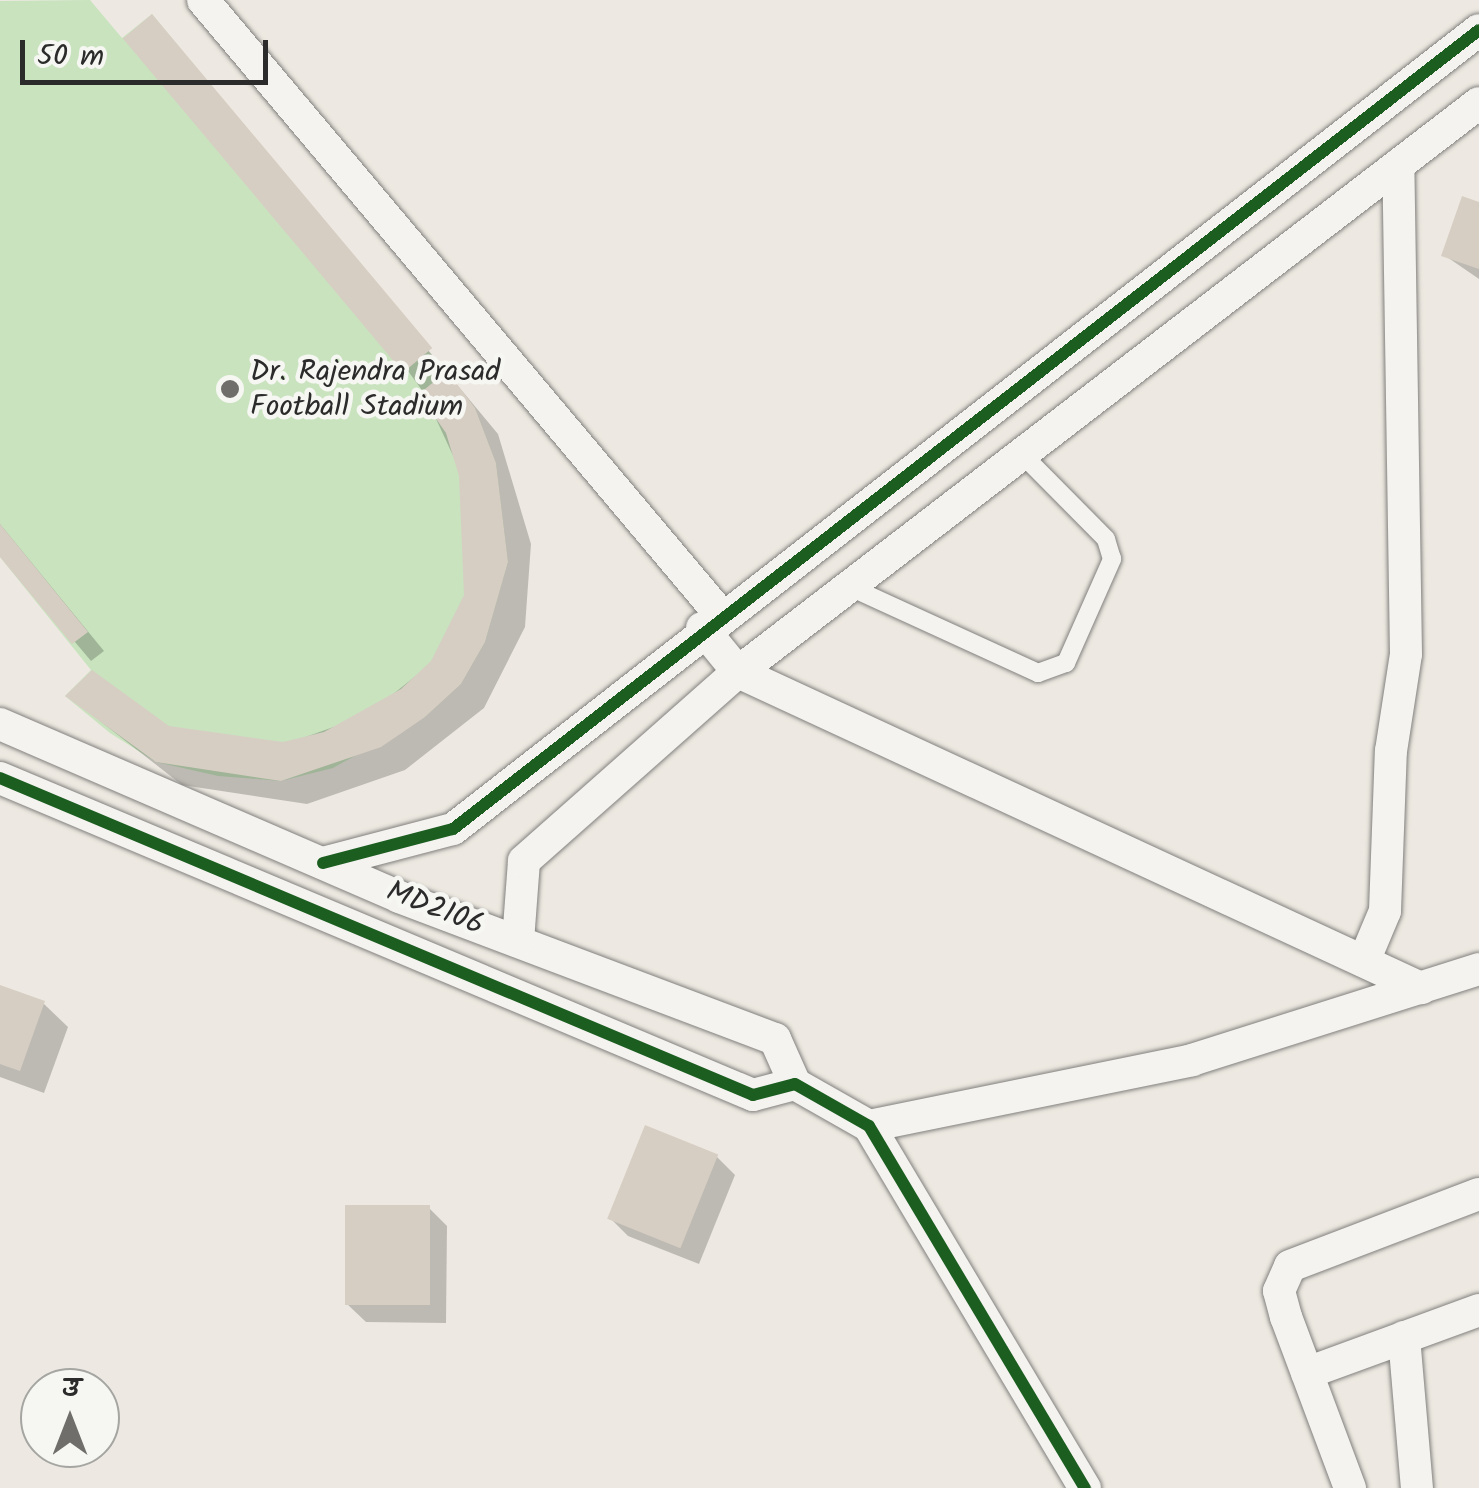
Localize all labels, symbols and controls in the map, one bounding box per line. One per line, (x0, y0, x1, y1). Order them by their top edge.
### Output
scale bar (25, 20, 272, 82)
text: 50 m (37, 33, 104, 81)
place label: Dr. Rajendra Prasad Football Stadium (250, 354, 500, 424)
marker: Dr. Rajendra Prasad Football Stadium (219, 378, 241, 400)
street label: MD2106 (381, 874, 489, 944)
text: उ (61, 1367, 79, 1412)
north arrow (20, 1368, 120, 1468)

